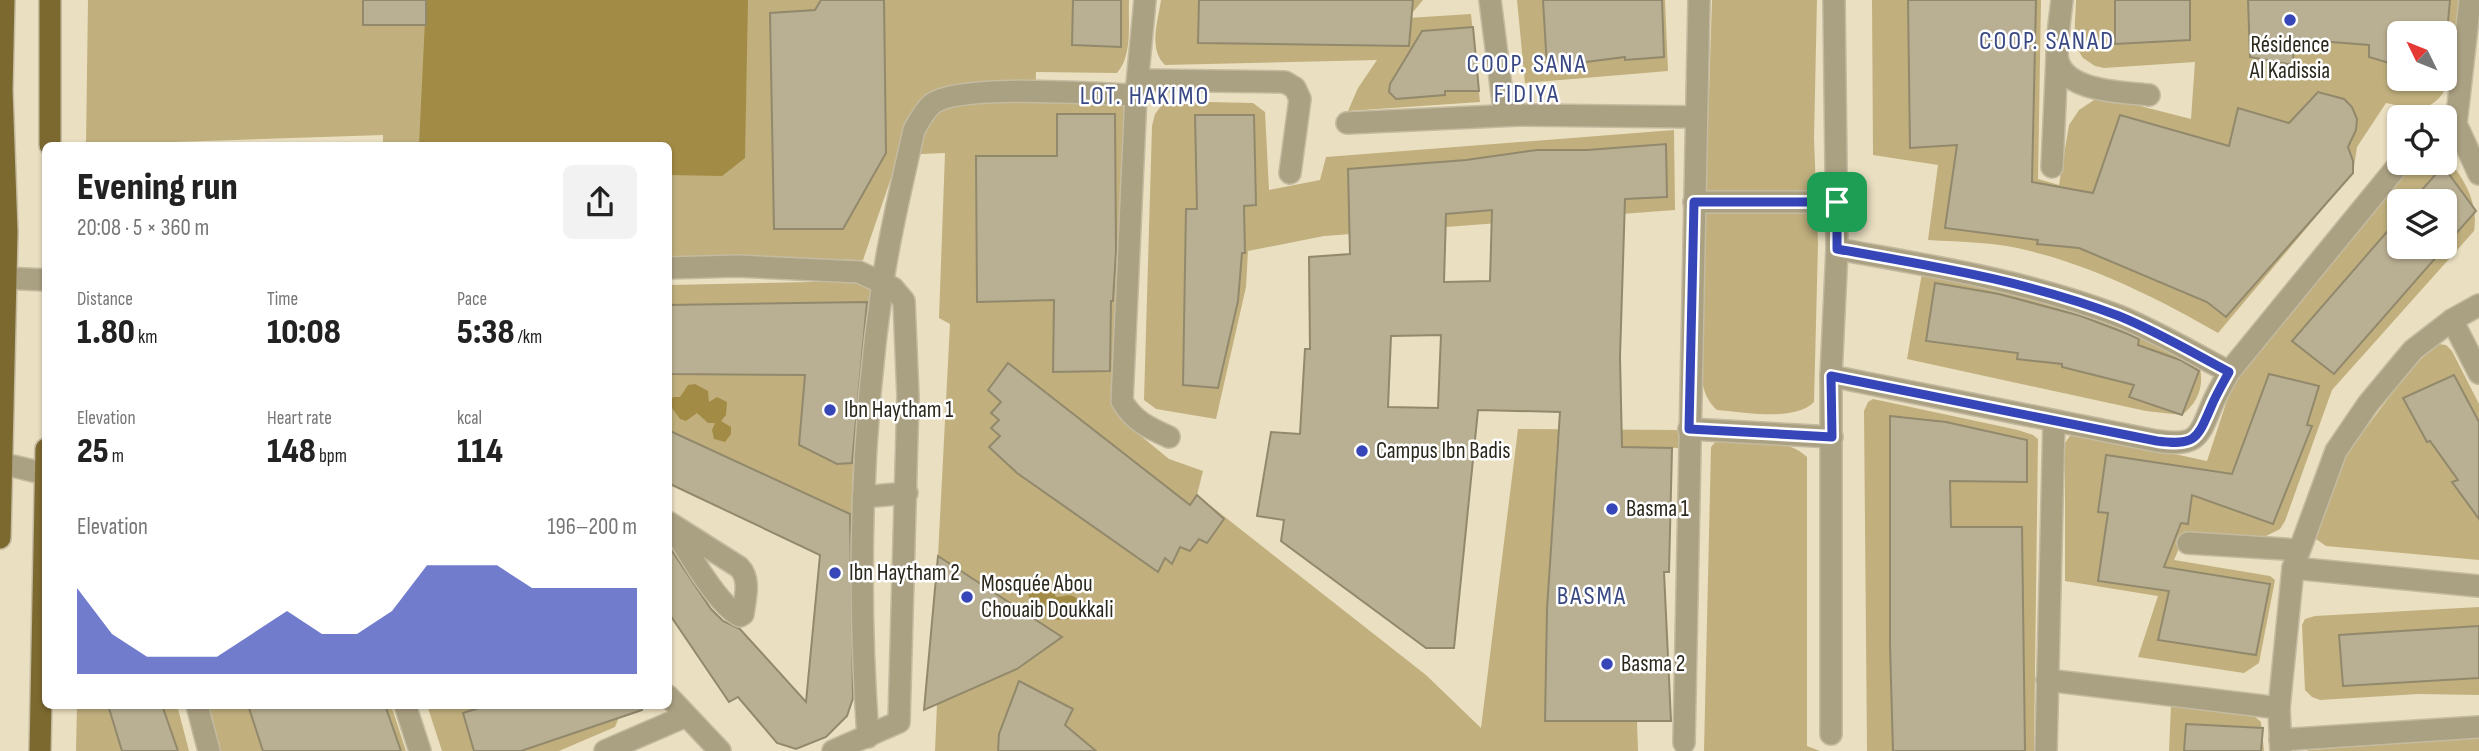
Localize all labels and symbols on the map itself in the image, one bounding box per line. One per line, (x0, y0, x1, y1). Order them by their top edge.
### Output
marker: Résidence Al Kadissia (2282, 12, 2298, 28)
north arrow (2387, 21, 2457, 91)
district label: COOP. SANAD (1979, 26, 2115, 57)
place label: Résidence Al Kadissia (2249, 31, 2330, 85)
district label: COOP. SANA FIDIYA (1466, 49, 1588, 110)
district label: LOT. HAKIMO (1080, 81, 1210, 112)
pin (1807, 172, 1867, 232)
place label: Ibn Haytham 1 (844, 396, 953, 424)
marker: Ibn Haytham 1 (822, 402, 838, 418)
place label: Campus Ibn Badis (1376, 437, 1510, 465)
marker: Campus Ibn Badis (1354, 443, 1370, 459)
place label: Basma 1 (1626, 495, 1689, 523)
marker: Basma 1 (1604, 501, 1620, 517)
place label: Ibn Haytham 2 (849, 559, 960, 587)
marker: Ibn Haytham 2 (827, 565, 843, 581)
place label: Mosquée Abou Chouaib Doukkali (981, 570, 1113, 624)
district label: BASMA (1557, 581, 1627, 612)
marker: Mosquée Abou Chouaib Doukkali (959, 589, 975, 605)
place label: Basma 2 (1621, 650, 1685, 678)
marker: Basma 2 (1599, 656, 1615, 672)

